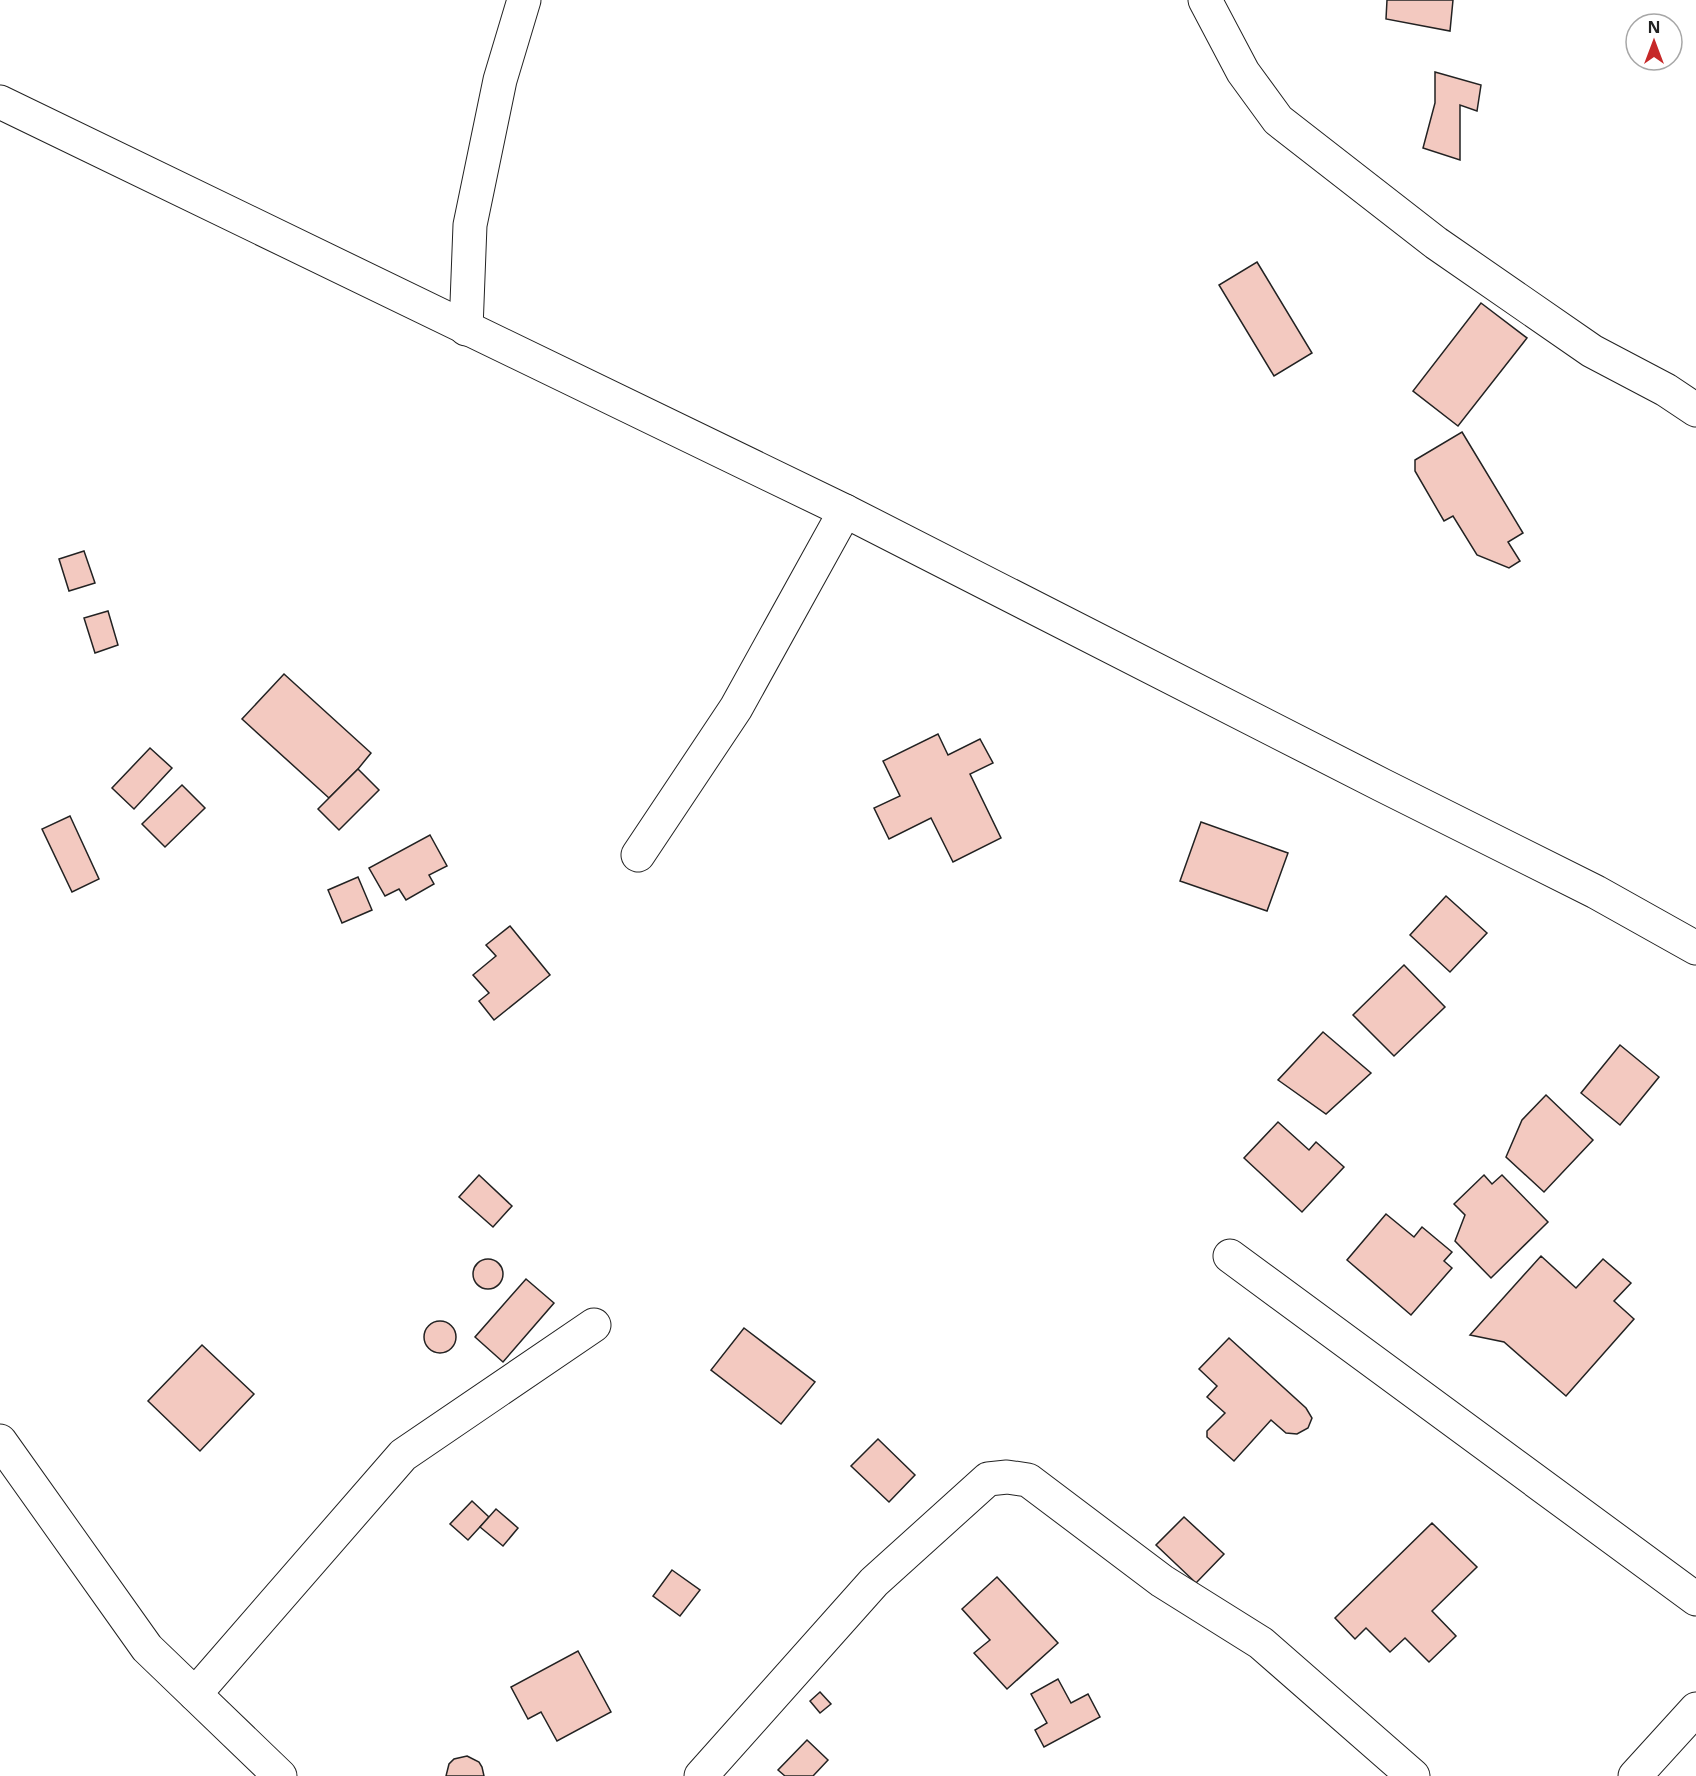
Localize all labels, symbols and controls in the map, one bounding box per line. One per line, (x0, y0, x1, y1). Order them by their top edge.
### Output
north arrow (1624, 12, 1684, 72)
text: N (1647, 16, 1661, 38)

